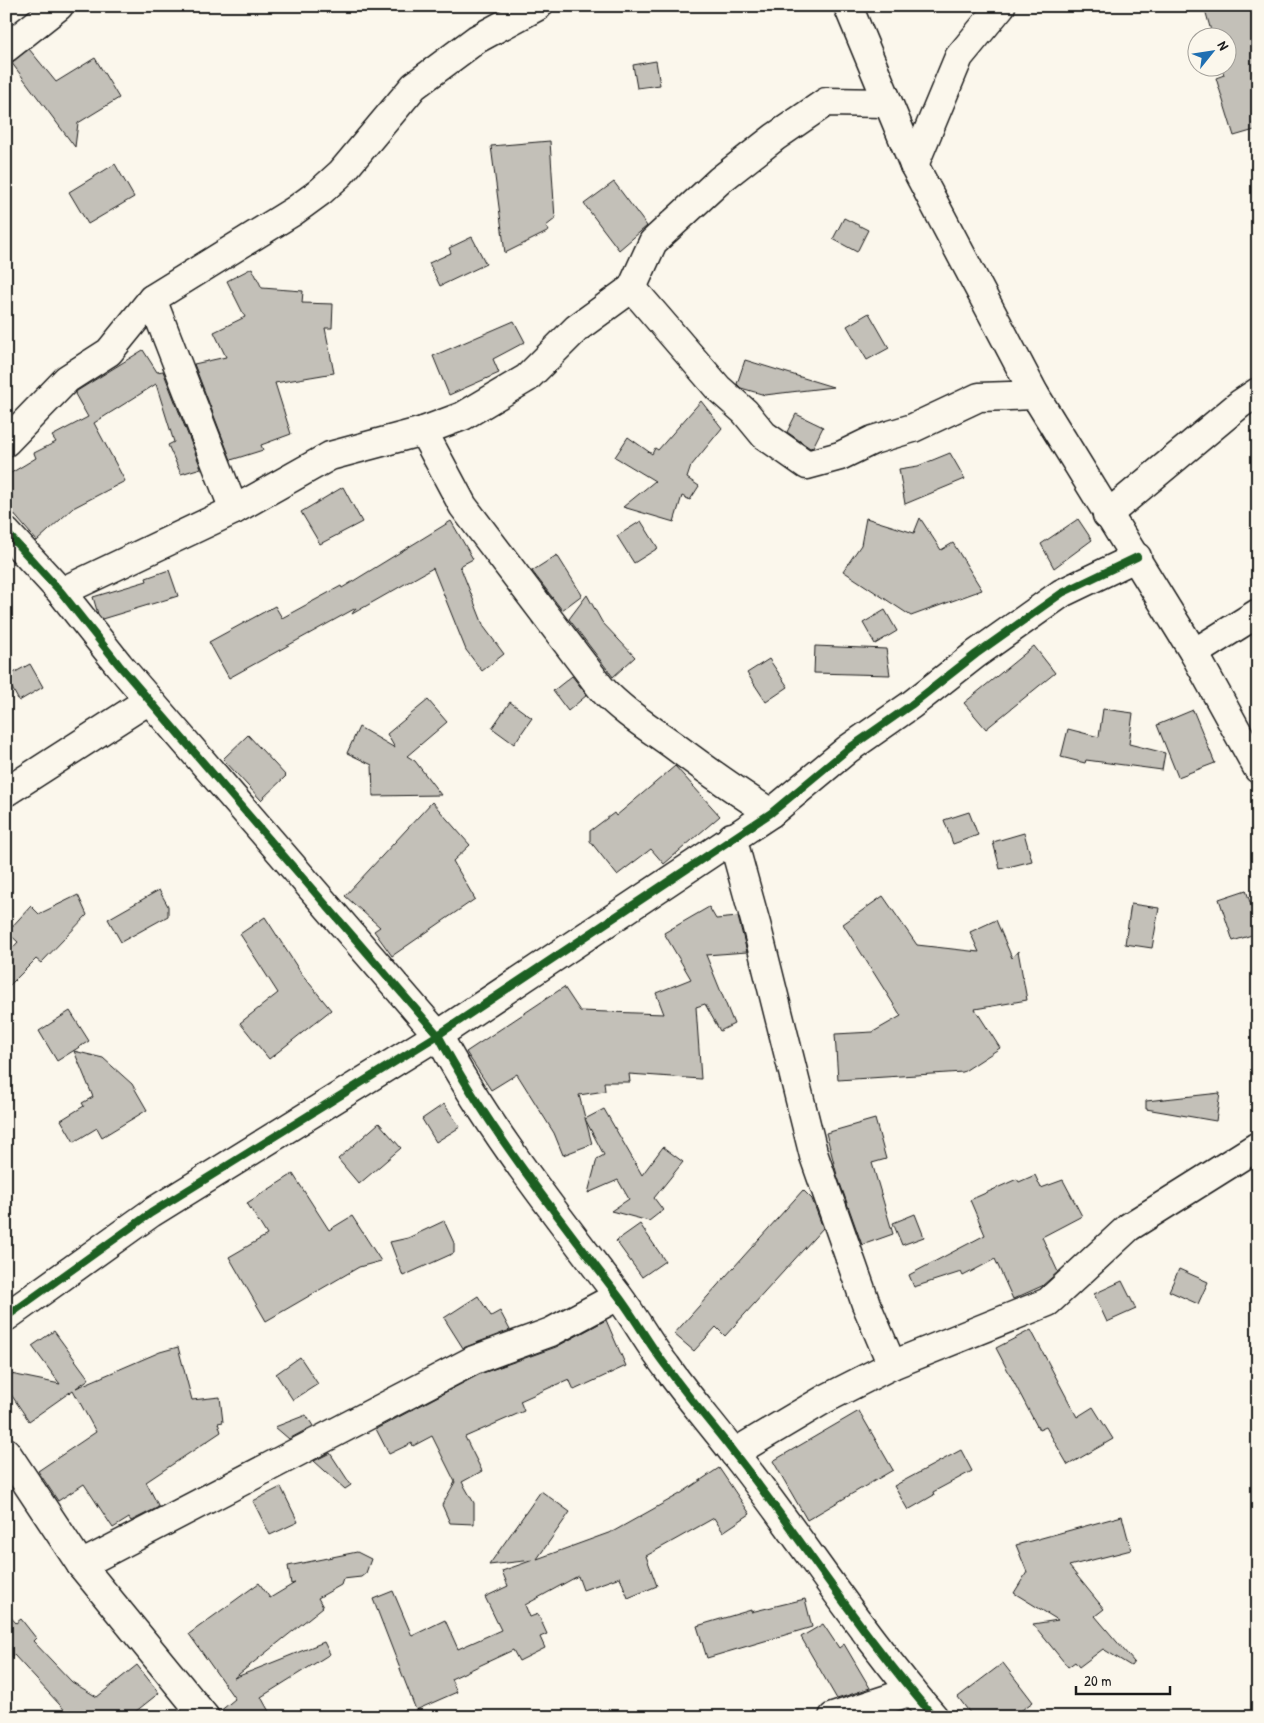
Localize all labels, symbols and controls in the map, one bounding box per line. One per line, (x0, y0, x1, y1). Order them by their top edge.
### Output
north arrow (1186, 28, 1236, 78)
text: N (1214, 37, 1234, 54)
scale bar (1076, 1663, 1170, 1695)
text: 20 m (1084, 1670, 1111, 1691)

